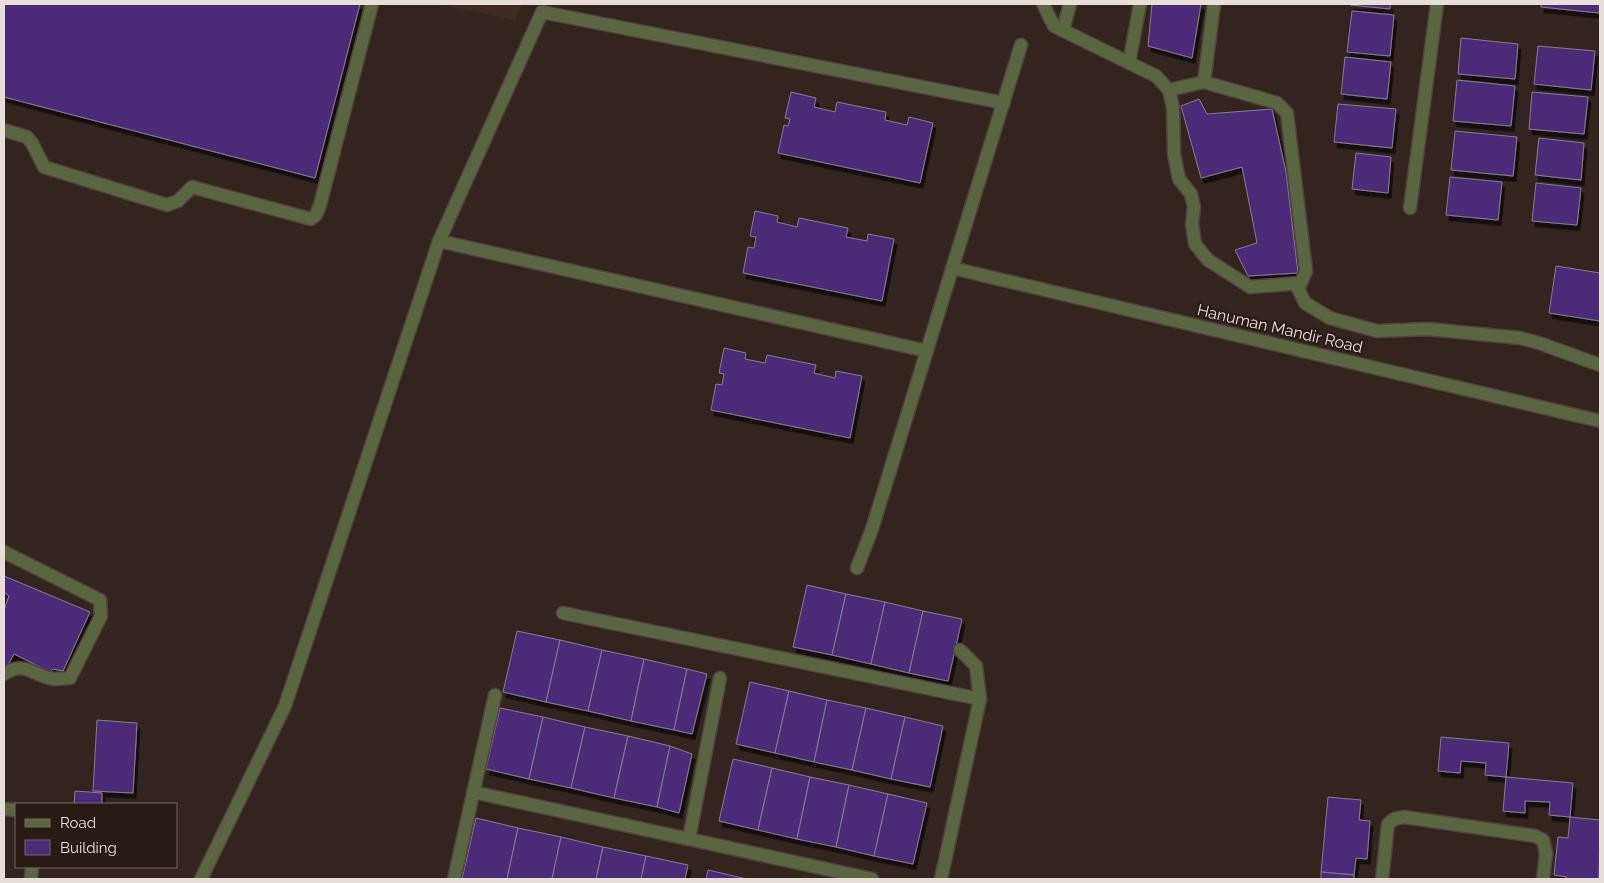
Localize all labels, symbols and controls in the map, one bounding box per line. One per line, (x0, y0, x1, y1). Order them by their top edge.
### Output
street label: Hanuman Mandir Road (1195, 300, 1365, 357)
legend (15, 803, 178, 868)
text: Road (60, 814, 96, 832)
text: Building (60, 839, 117, 857)

